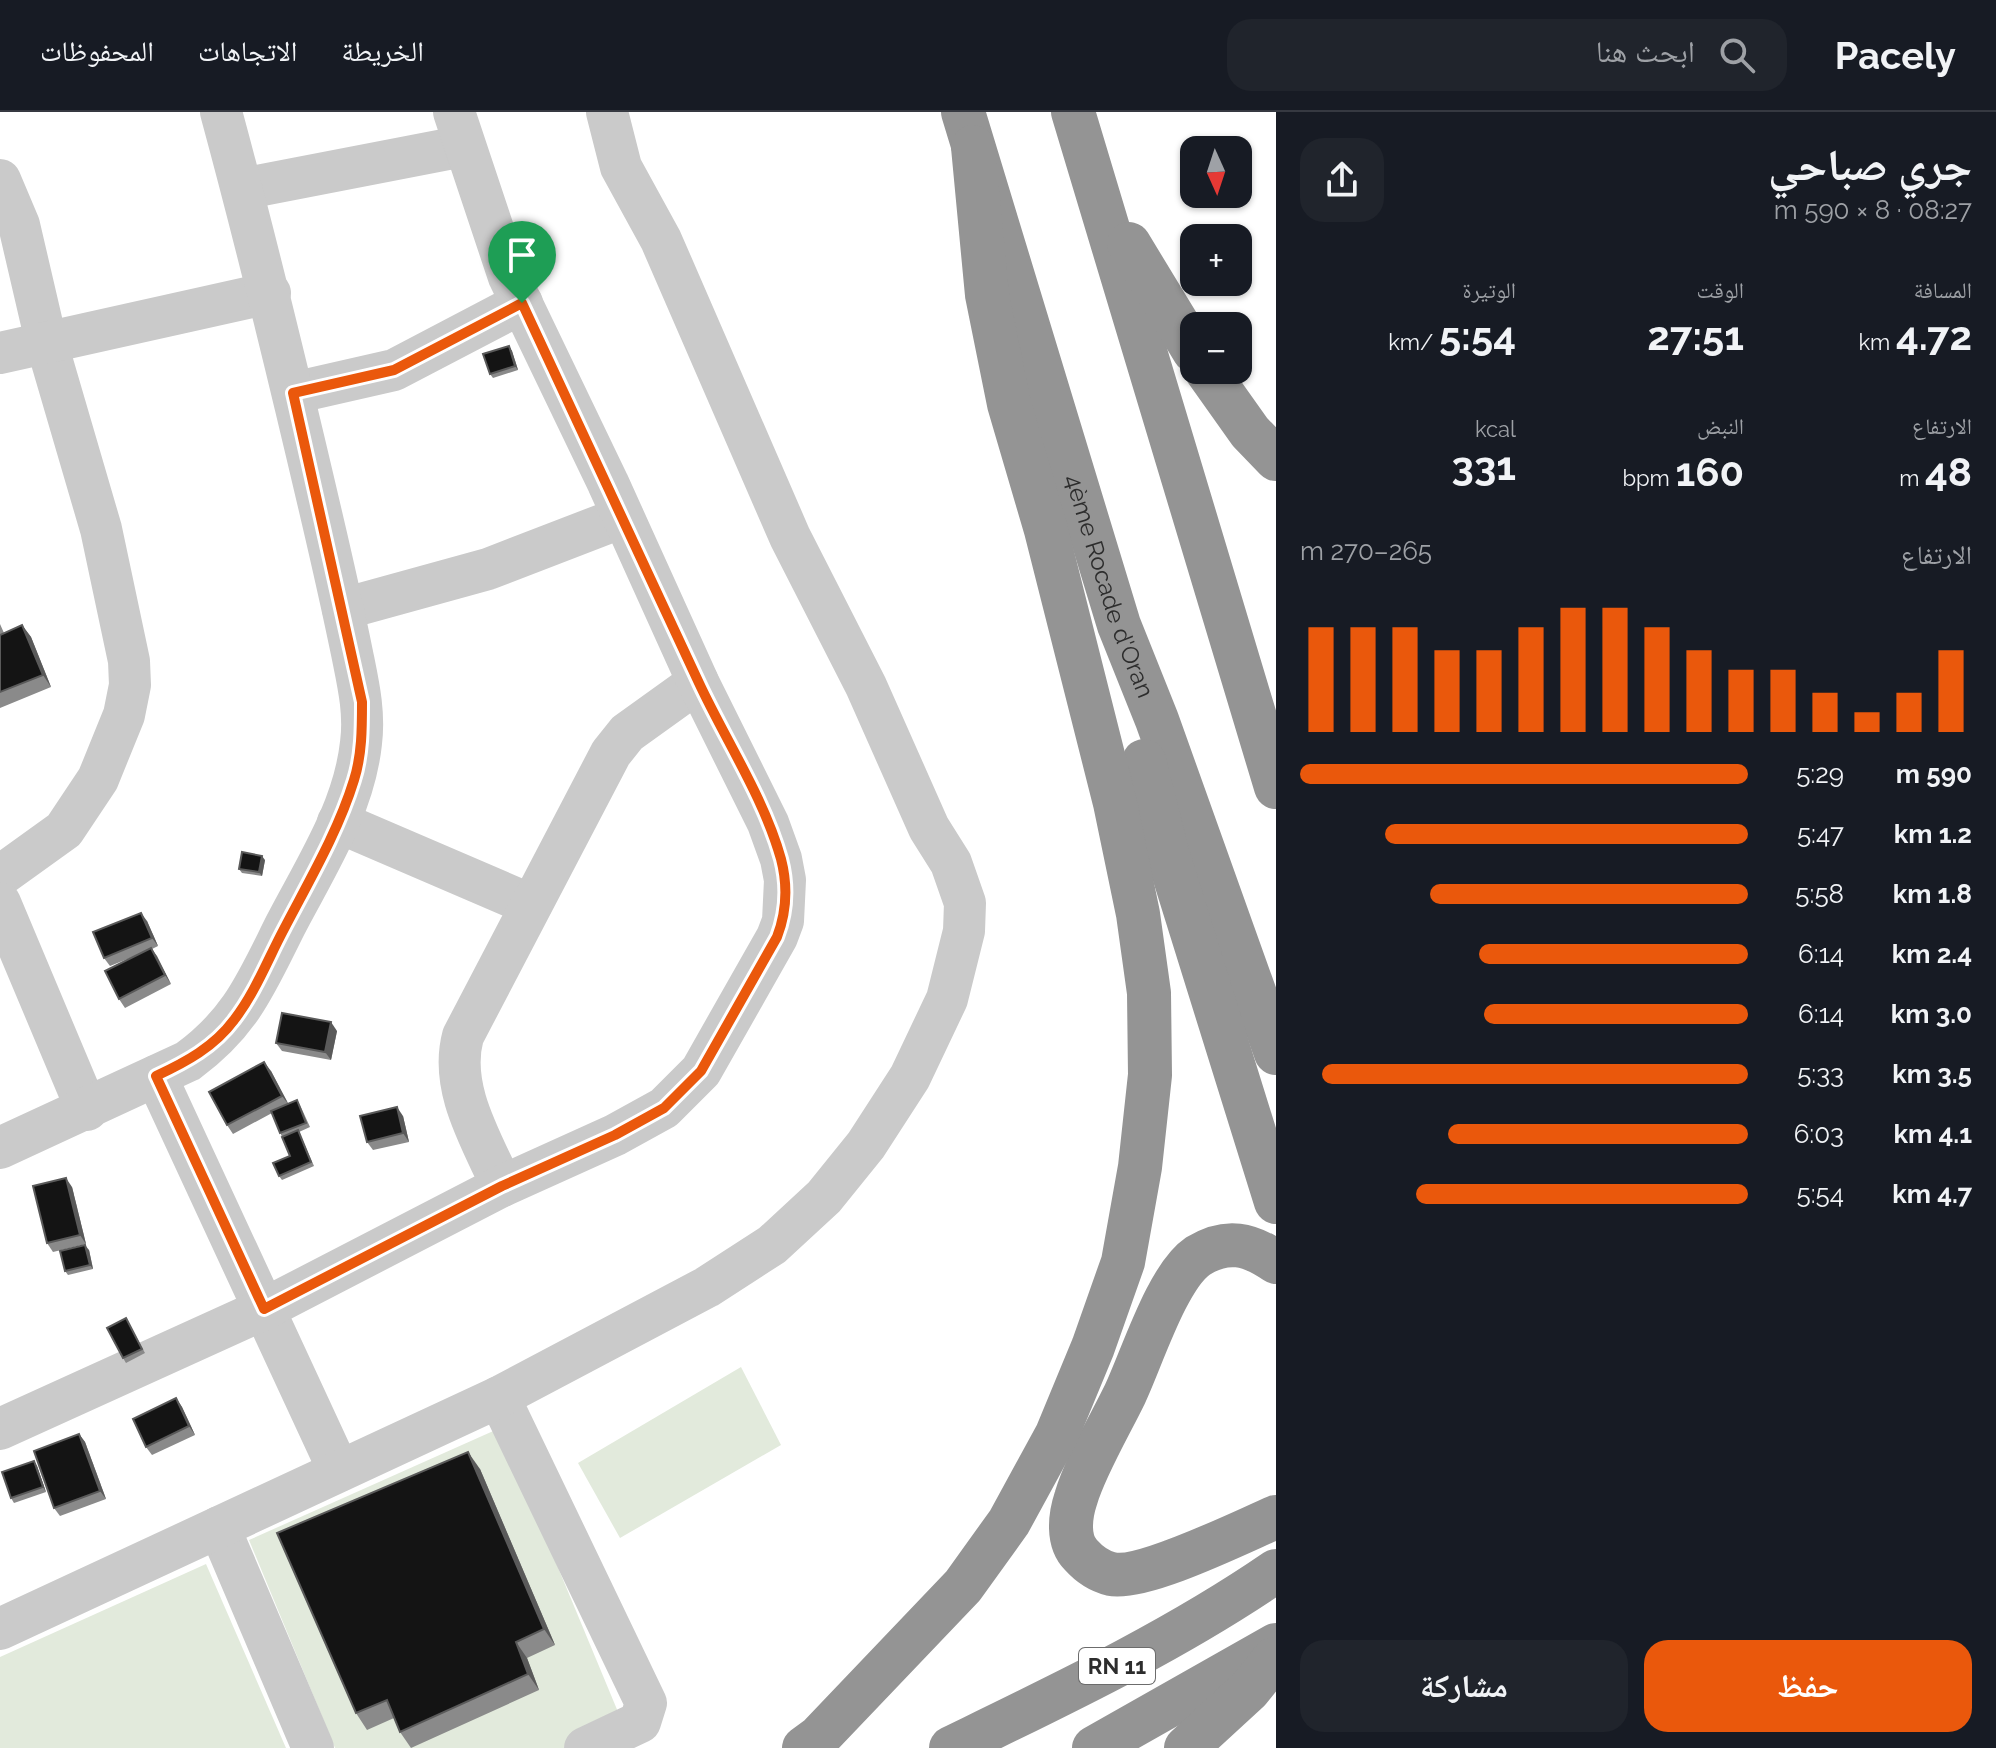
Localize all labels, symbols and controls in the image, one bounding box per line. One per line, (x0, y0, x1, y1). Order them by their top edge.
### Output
search box (1227, 19, 1787, 91)
icon: search (1715, 33, 1759, 77)
text: Pacely (1835, 33, 1956, 78)
text: ابحث هنا (1596, 34, 1695, 69)
text: المحفوظات (40, 35, 154, 68)
text: الاتجاهات (198, 35, 297, 68)
text: الخريطة (341, 35, 424, 68)
north arrow (1180, 136, 1252, 208)
map controls (1180, 136, 1252, 384)
button: share (1300, 138, 1384, 222)
text: جري صباحي (1768, 139, 1972, 190)
text: 08:27 · 8 × 590 m (1774, 195, 1972, 225)
pin (488, 221, 556, 303)
button: + (1180, 224, 1252, 296)
icon: arrive (500, 233, 544, 277)
text: الوتيرة (1462, 277, 1516, 303)
text: الوقت (1697, 277, 1744, 303)
text: المسافة (1914, 277, 1972, 303)
button: − (1180, 312, 1252, 384)
text: 5:54 (1439, 312, 1516, 359)
text: 27:51 (1647, 312, 1744, 359)
text: 4.72 (1896, 312, 1972, 359)
text: /km (1388, 329, 1439, 355)
text: km (1858, 329, 1896, 355)
text: النبض (1697, 413, 1744, 439)
text: الارتفاع (1912, 413, 1972, 439)
text: kcal (1475, 416, 1516, 442)
text: 331 (1452, 442, 1516, 489)
text: 160 (1675, 448, 1744, 495)
text: 48 (1925, 448, 1972, 495)
text: bpm (1622, 465, 1675, 491)
text: m (1899, 465, 1925, 491)
street label: 4ème Rocade d'Oran (1059, 471, 1161, 702)
text: 265–270 m (1300, 536, 1432, 566)
text: الارتفاع (1901, 540, 1972, 570)
text: 5:29 (1796, 759, 1844, 789)
text: 590 m (1896, 759, 1972, 789)
text: 5:47 (1797, 819, 1844, 849)
text: 1.2 km (1894, 819, 1972, 849)
text: 5:58 (1795, 879, 1844, 909)
text: 1.8 km (1893, 879, 1972, 909)
text: 6:14 (1798, 939, 1844, 969)
text: 2.4 km (1892, 939, 1972, 969)
text: 6:14 (1798, 999, 1844, 1029)
text: 3.0 km (1891, 999, 1972, 1029)
text: 5:33 (1797, 1059, 1844, 1089)
text: 3.5 km (1892, 1059, 1972, 1089)
text: 6:03 (1794, 1119, 1844, 1149)
text: 4.1 km (1893, 1119, 1972, 1149)
text: 5:54 (1797, 1179, 1844, 1209)
text: 4.7 km (1892, 1179, 1972, 1209)
button: مشاركة (1300, 1640, 1628, 1732)
button: حفظ (1644, 1640, 1972, 1732)
road number: RN 11 (1079, 1648, 1155, 1684)

